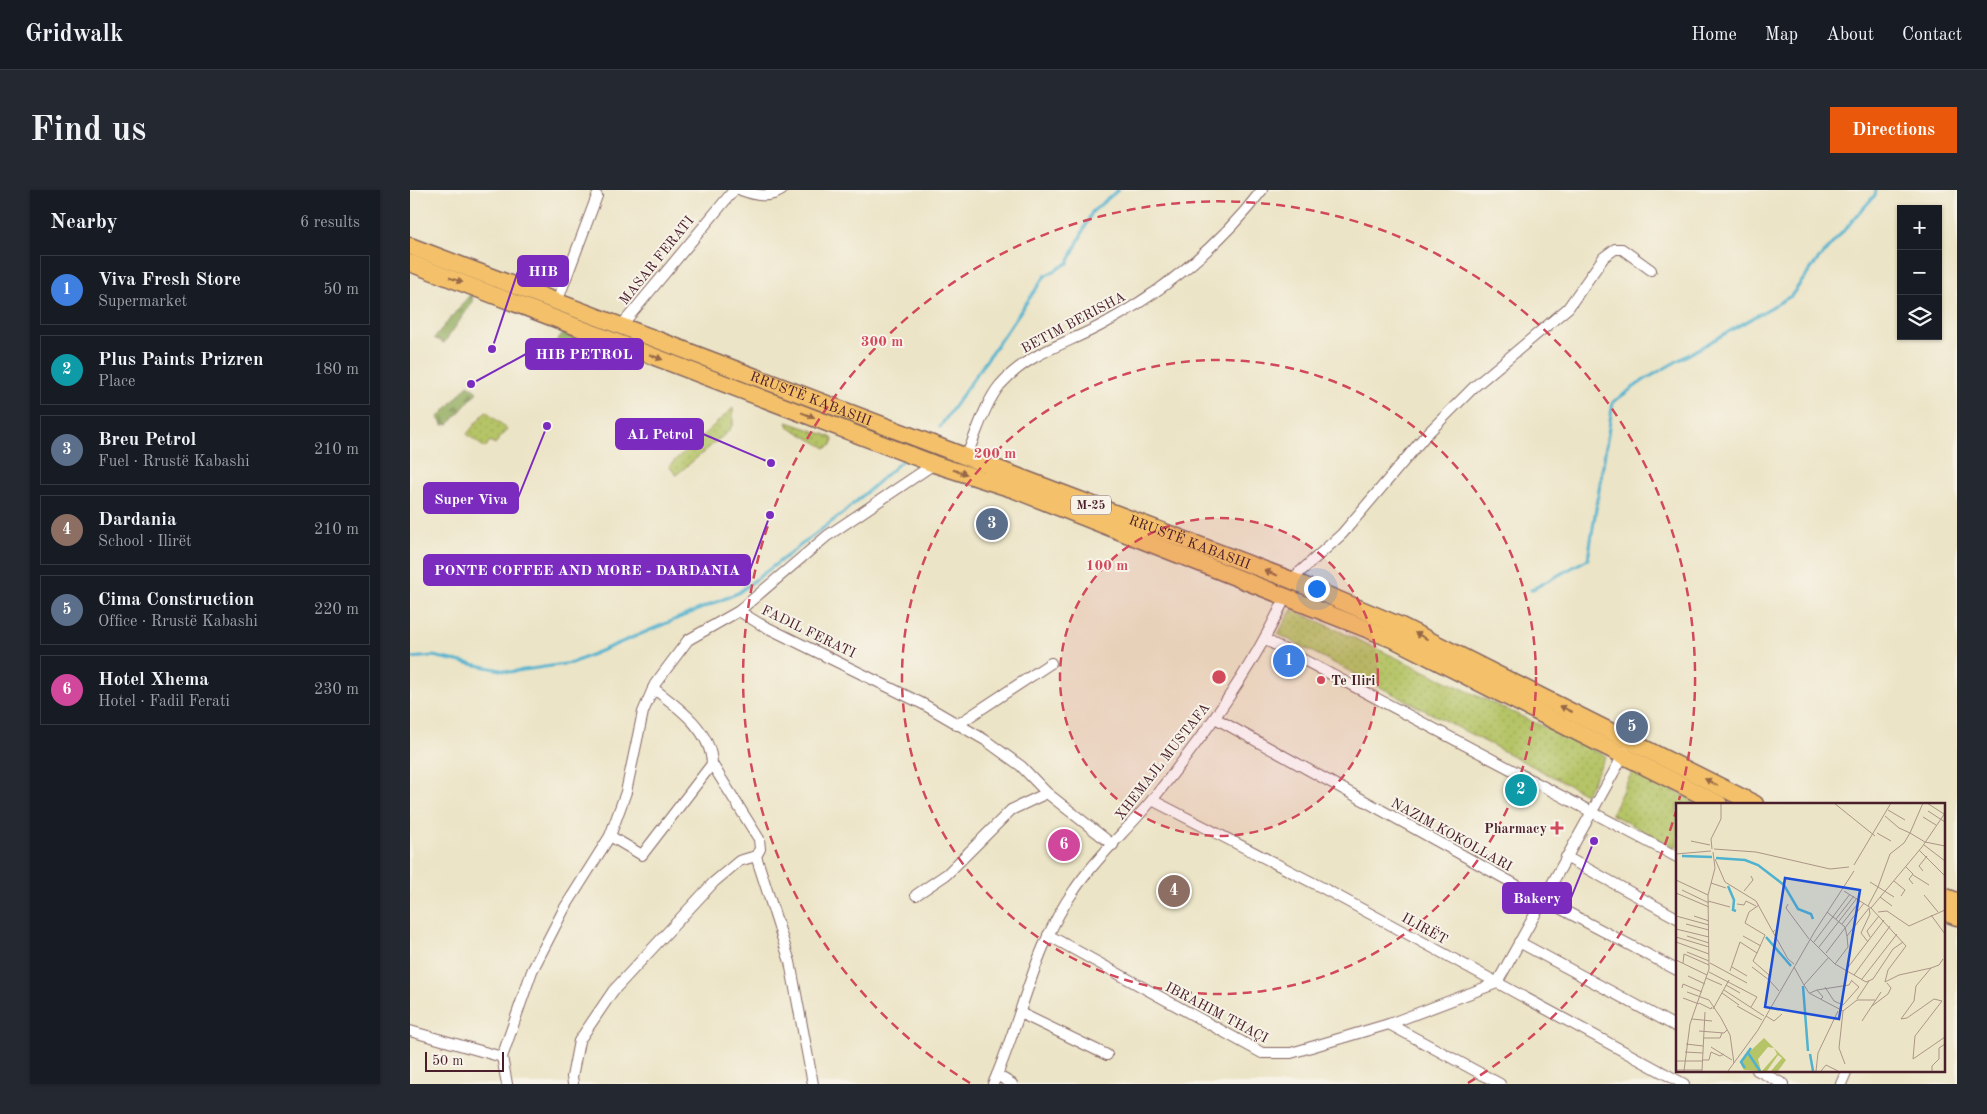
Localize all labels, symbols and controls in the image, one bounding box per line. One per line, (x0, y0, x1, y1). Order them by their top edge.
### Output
text: Gridwalk (25, 23, 123, 47)
text: Home (1691, 26, 1737, 44)
text: Map (1765, 26, 1798, 44)
text: About (1826, 26, 1874, 44)
text: Contact (1902, 26, 1962, 44)
button: Directions (1830, 107, 1957, 153)
text: Find us (30, 113, 146, 148)
map controls (1897, 205, 1942, 340)
button: + (1897, 205, 1942, 250)
text: Nearby (50, 212, 118, 233)
street label: MASAR FERATI (617, 214, 697, 308)
text: 6 results (300, 215, 360, 231)
button: − (1897, 250, 1942, 295)
callout: HIB (518, 256, 568, 286)
text: HIB (528, 265, 558, 280)
text: Viva Fresh Store (98, 271, 241, 290)
one-way arrow (448, 277, 463, 284)
text: 1 (62, 282, 72, 298)
text: 50 m (323, 282, 359, 298)
street label: BETIM BERISHA (1019, 289, 1128, 356)
text: Supermarket (98, 294, 187, 310)
button: layers (1897, 295, 1942, 340)
text: 300 m (861, 335, 903, 350)
callout: HIB PETROL (526, 339, 643, 369)
text: HIB PETROL (535, 348, 633, 363)
text: Plus Paints Prizren (98, 351, 264, 370)
one-way arrow (649, 354, 663, 362)
text: 2 (62, 362, 72, 378)
text: 180 m (314, 362, 359, 378)
street label: RRUSTË KABASHI (748, 370, 874, 428)
text: Place (98, 374, 135, 390)
one-way arrow (801, 412, 816, 419)
callout: AL Petrol (616, 419, 703, 449)
text: AL Petrol (627, 428, 694, 443)
text: Breu Petrol (98, 431, 196, 450)
text: 3 (62, 442, 72, 458)
text: 210 m (314, 442, 359, 458)
text: 200 m (974, 447, 1016, 462)
text: Fuel · Rrustë Kabashi (98, 454, 250, 470)
one-way arrow (953, 469, 968, 477)
callout: Super Viva (424, 483, 518, 513)
text: Super Viva (434, 493, 508, 508)
road number: M-25 (1071, 496, 1111, 514)
pin: 3 (976, 505, 1008, 543)
text: Dardania (98, 511, 177, 530)
street label: RRUSTË KABASHI (1127, 513, 1252, 572)
text: 4 (62, 522, 72, 538)
text: 210 m (314, 522, 359, 538)
text: School · Ilirët (98, 534, 192, 550)
callout: PONTE COFFEE AND MORE - DARDANIA (424, 555, 750, 585)
text: 100 m (1086, 559, 1128, 574)
text: PONTE COFFEE AND MORE - DARDANIA (434, 564, 740, 579)
one-way arrow (1263, 569, 1278, 577)
your location (1304, 576, 1330, 602)
text: Cima Construction (98, 591, 254, 610)
text: 5 (62, 602, 72, 618)
text: 220 m (314, 602, 359, 618)
street label: FADIL FERATI (759, 603, 858, 661)
text: Office · Rrustë Kabashi (98, 614, 258, 630)
one-way arrow (1414, 632, 1428, 640)
pin: 1 (1273, 642, 1305, 680)
centre of rings (1210, 668, 1228, 686)
text: Hotel Xhema (98, 671, 209, 690)
marker: Te Iliri (1315, 674, 1327, 686)
place label: Te Iliri (1331, 674, 1376, 688)
text: 6 (62, 682, 72, 698)
text: 230 m (314, 682, 359, 698)
text: Hotel · Fadil Ferati (98, 694, 230, 710)
street label: XHEMAJL MUSTAFA (1113, 700, 1213, 823)
one-way arrow (1559, 705, 1573, 713)
pin: 5 (1616, 708, 1648, 746)
pin: 2 (1505, 771, 1537, 809)
one-way arrow (1704, 778, 1718, 786)
street label: NAZIM KOKOLLARI (1389, 796, 1514, 874)
inset map (1676, 803, 1944, 1072)
place label: Pharmacy (1484, 822, 1547, 836)
marker: Pharmacy (1551, 822, 1563, 834)
pin: 6 (1048, 826, 1080, 864)
pin: 4 (1158, 872, 1190, 910)
callout: Bakery (1503, 883, 1571, 913)
text: Bakery (1513, 892, 1561, 907)
street label: ILIRËT (1399, 908, 1451, 947)
street label: IBRAHIM THAÇI (1163, 980, 1270, 1046)
scale bar (425, 1049, 504, 1072)
text: 50 m (432, 1054, 463, 1068)

